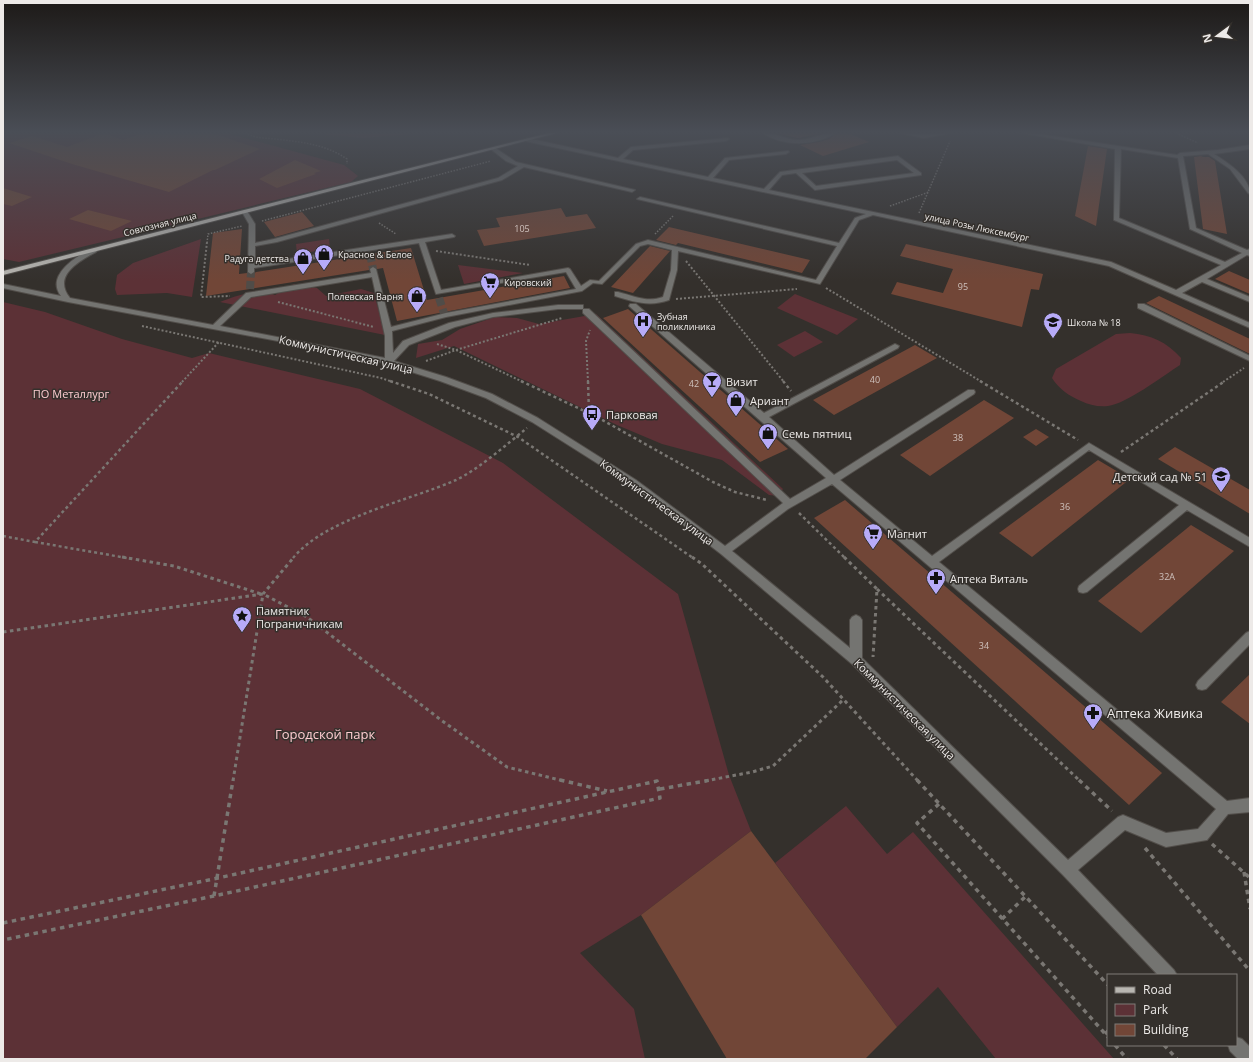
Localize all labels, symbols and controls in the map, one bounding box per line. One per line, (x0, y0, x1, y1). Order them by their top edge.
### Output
north arrow (1197, 16, 1237, 56)
text: N (1198, 32, 1215, 45)
street label: Совхозная улица (122, 209, 198, 239)
street label: улица Розы Люксембург (924, 210, 1031, 244)
house number: 105 (514, 222, 530, 235)
shop icon: Красное & Белое (313, 243, 335, 271)
shop icon: Радуга детства (292, 247, 314, 275)
place label: Красное & Белое (338, 248, 412, 261)
place label: Радуга детства (225, 252, 289, 265)
supermarket icon: Кировский (479, 271, 501, 299)
place label: Кировский (504, 276, 552, 289)
house number: 95 (958, 280, 968, 293)
shop icon: Полевская Варня (406, 285, 428, 313)
place label: Полевская Варня (327, 290, 403, 303)
hospital icon: Зубная поликлиника (632, 310, 654, 338)
place label: Зубная поликлиника (657, 310, 715, 333)
school or university icon: Школа № 18 (1042, 311, 1064, 339)
place label: Школа № 18 (1067, 316, 1121, 329)
street label: Коммунистическая улица (278, 331, 414, 377)
bar icon: Визит (701, 370, 723, 398)
house number: 40 (870, 373, 880, 386)
place label: Визит (726, 374, 758, 389)
house number: 42 (689, 377, 699, 390)
park label: ПО Металлург (33, 386, 109, 401)
shop icon: Ариант (725, 389, 747, 417)
place label: Ариант (750, 393, 789, 408)
bus stop icon: Парковая (581, 403, 603, 431)
place label: Парковая (606, 407, 658, 422)
shop icon: Семь пятниц (757, 422, 779, 450)
place label: Семь пятниц (782, 426, 852, 441)
house number: 38 (953, 431, 963, 444)
street label: Коммунистическая улица (597, 456, 717, 548)
school or university icon: Детский сад № 51 (1210, 465, 1232, 493)
place label: Детский сад № 51 (1113, 469, 1207, 484)
house number: 36 (1060, 500, 1070, 513)
supermarket icon: Магнит (862, 522, 884, 550)
place label: Магнит (887, 526, 927, 541)
pharmacy icon: Аптека Виталь (925, 567, 947, 595)
house number: 32А (1159, 570, 1175, 583)
place label: Аптека Виталь (950, 571, 1028, 586)
place label: Памятник Пограничникам (256, 603, 343, 631)
place icon: Памятник Пограничникам (231, 605, 253, 633)
house number: 34 (979, 639, 989, 652)
street label: Коммунистическая улица (851, 655, 959, 763)
pharmacy icon: Аптека Живика (1082, 702, 1104, 730)
place label: Аптека Живика (1107, 704, 1203, 722)
park label: Городской парк (275, 725, 375, 743)
legend (1107, 974, 1237, 1046)
text: Road (1143, 981, 1172, 998)
text: Park (1143, 1001, 1169, 1018)
text: Building (1143, 1021, 1189, 1038)

